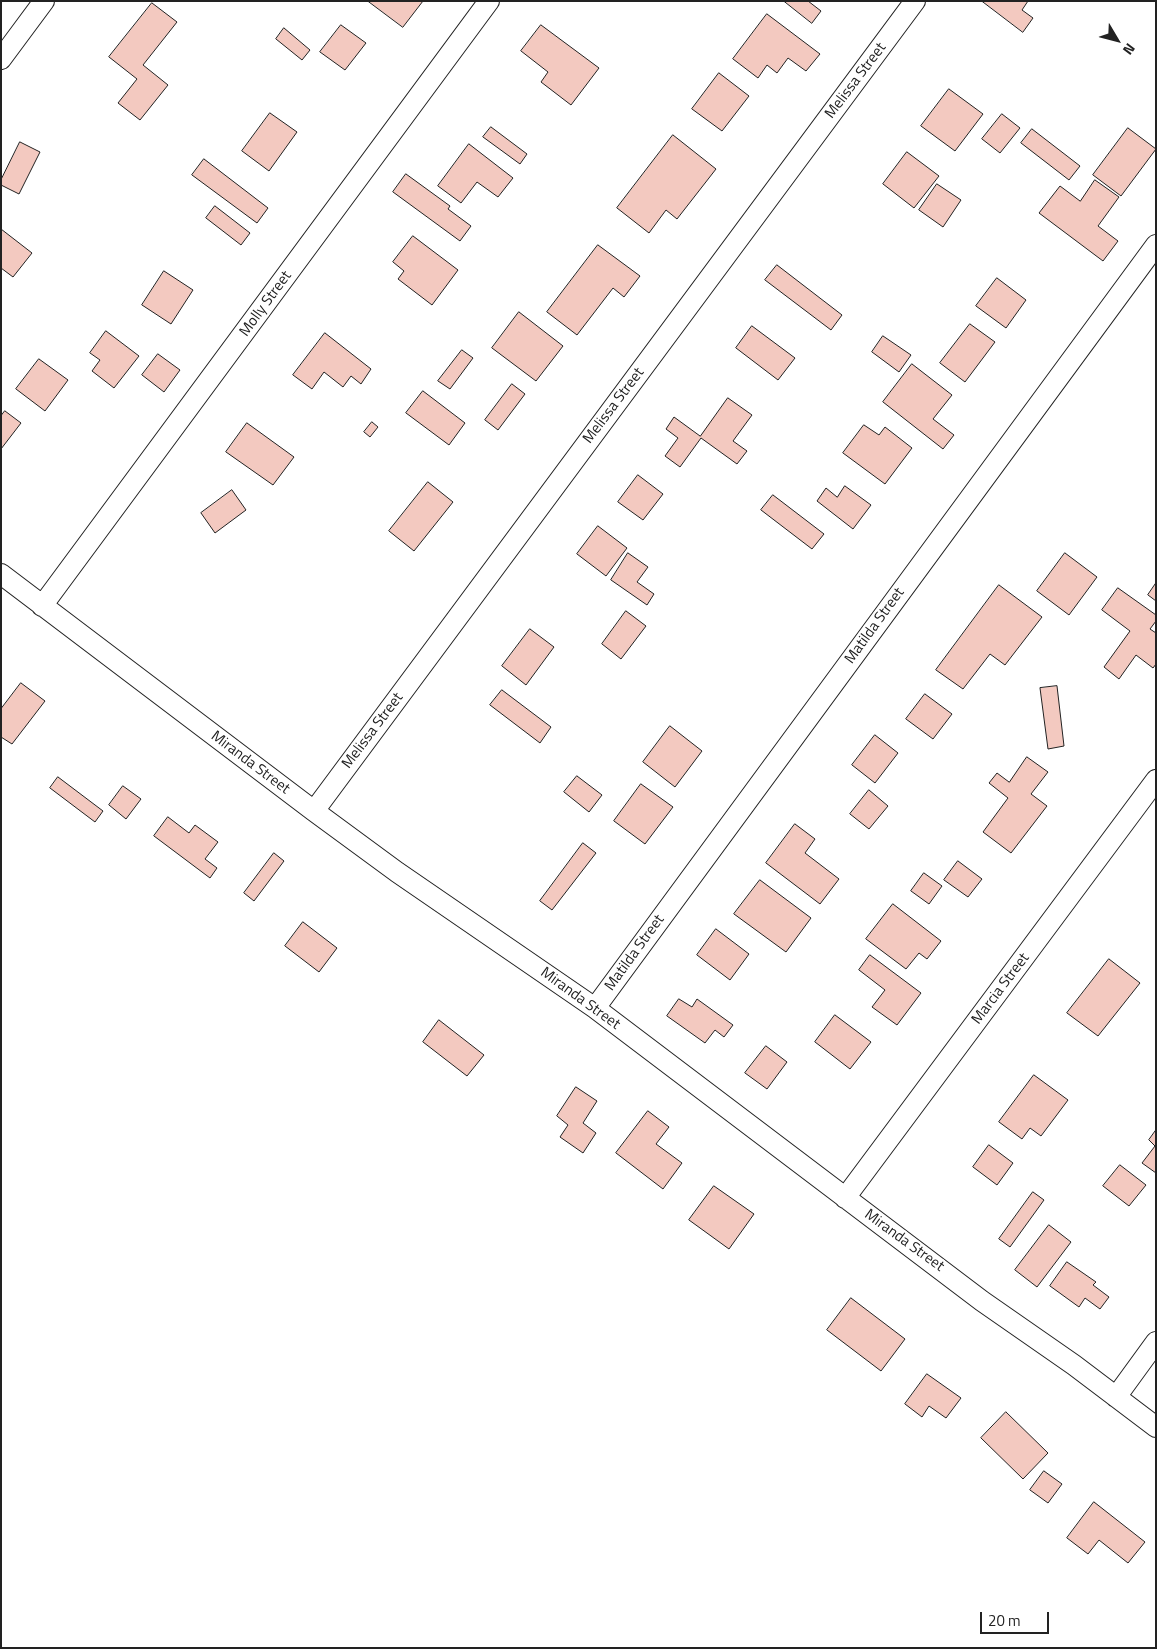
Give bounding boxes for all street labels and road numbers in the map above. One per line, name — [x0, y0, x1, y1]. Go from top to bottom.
street label: Melissa Street — [822, 40, 890, 122]
street label: Molly Street — [236, 268, 296, 340]
street label: Melissa Street — [580, 365, 648, 447]
street label: Matilda Street — [841, 584, 909, 668]
street label: Melissa Street — [339, 690, 407, 772]
street label: Miranda Street — [207, 728, 293, 798]
street label: Matilda Street — [601, 911, 669, 995]
street label: Marcia Street — [968, 950, 1034, 1028]
street label: Miranda Street — [537, 964, 623, 1034]
street label: Miranda Street — [861, 1206, 947, 1276]

